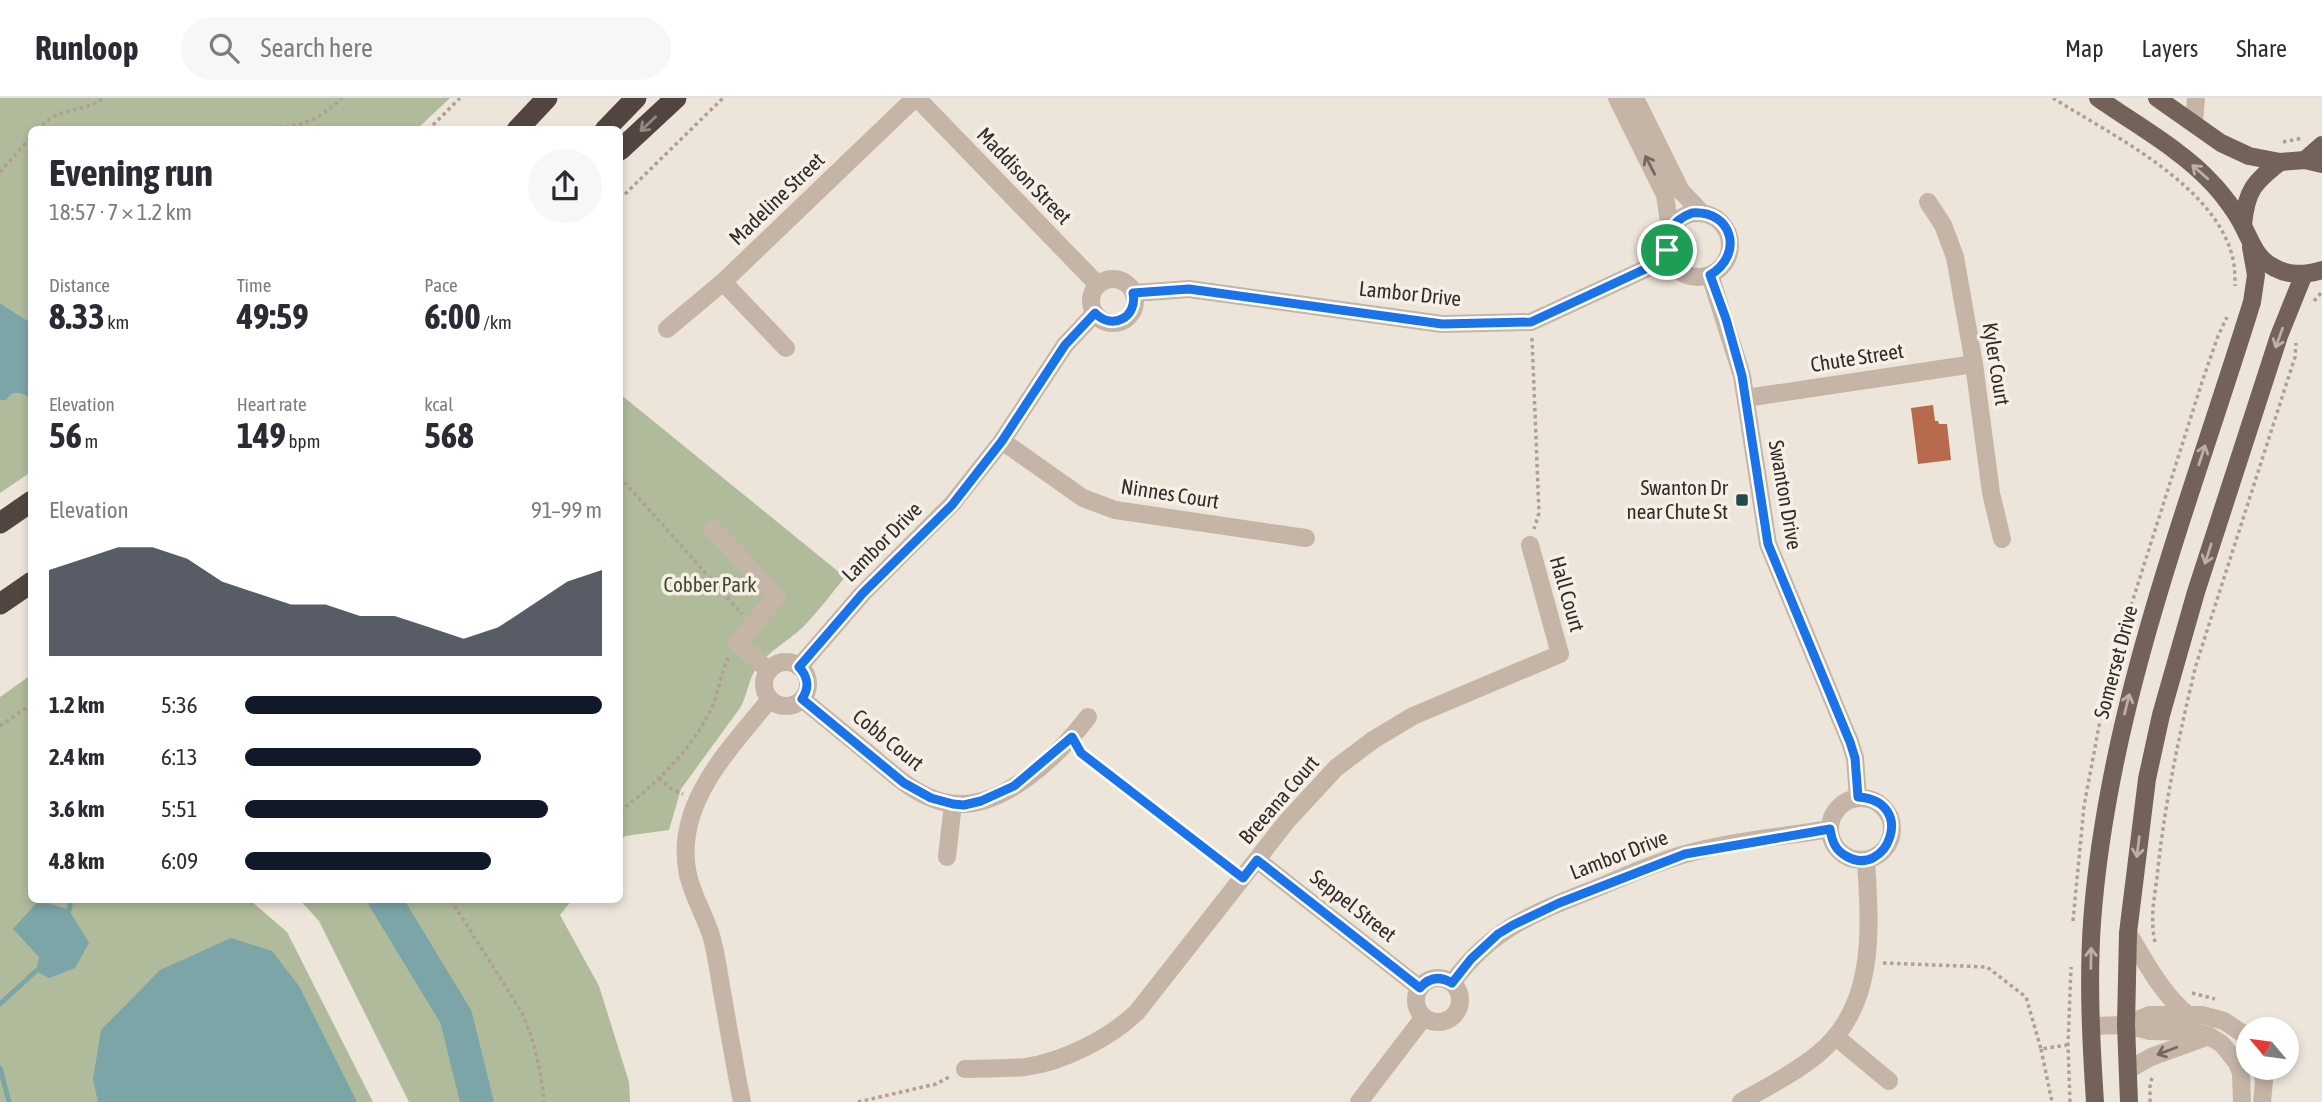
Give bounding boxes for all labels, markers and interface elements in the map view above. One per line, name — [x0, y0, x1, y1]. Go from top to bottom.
search box — [181, 17, 671, 80]
text: Runloop — [35, 29, 139, 67]
icon: search — [205, 29, 243, 67]
text: Search here — [261, 33, 373, 63]
text: Map — [2065, 35, 2104, 62]
text: Layers — [2142, 35, 2198, 62]
text: Share — [2236, 35, 2287, 62]
one-way arrow — [639, 116, 657, 132]
street label: Maddison Street — [973, 122, 1077, 229]
street label: Madeline Street — [724, 147, 829, 249]
button: share — [528, 149, 602, 223]
text: Evening run — [49, 151, 213, 194]
one-way arrow — [1643, 155, 1657, 176]
one-way arrow — [2191, 164, 2209, 180]
text: 18:57 · 7 × 1.2 km — [49, 199, 192, 225]
pin — [1637, 220, 1697, 280]
icon: arrive — [1648, 231, 1686, 269]
text: Distance — [49, 274, 110, 296]
text: Time — [237, 274, 271, 296]
text: Pace — [424, 274, 458, 296]
street label: Lambor Drive — [1358, 276, 1462, 310]
text: 8.33 — [49, 296, 105, 336]
text: 49:59 — [237, 296, 309, 336]
text: 6:00 — [424, 296, 481, 336]
text: km — [105, 311, 129, 333]
text: /km — [481, 311, 512, 333]
street label: Kyler Court — [1979, 321, 2015, 407]
one-way arrow — [2271, 326, 2284, 348]
street label: Chute Street — [1808, 338, 1905, 376]
text: Elevation — [49, 393, 115, 415]
text: Heart rate — [237, 393, 307, 415]
text: kcal — [424, 393, 453, 415]
text: 56 — [49, 415, 82, 455]
text: 149 — [237, 415, 286, 455]
text: 568 — [424, 415, 474, 455]
text: m — [82, 430, 98, 452]
text: bpm — [286, 430, 320, 452]
street label: Swanton Drive — [1765, 438, 1807, 551]
one-way arrow — [2197, 444, 2209, 466]
street label: Ninnes Court — [1119, 473, 1221, 513]
place label: Swanton Dr near Chute St — [1627, 475, 1729, 523]
marker: Swanton Dr near Chute St — [1734, 492, 1750, 508]
text: Elevation — [49, 497, 129, 523]
text: 91–99 m — [531, 497, 602, 523]
street label: Lambor Drive — [837, 497, 926, 586]
one-way arrow — [2201, 543, 2214, 565]
street label: Hall Court — [1546, 553, 1590, 634]
park label: Cobber Park — [664, 572, 756, 596]
street label: Somerset Drive — [2088, 603, 2142, 721]
text: 1.2 km — [49, 692, 105, 718]
text: 5:36 — [161, 692, 198, 718]
one-way arrow — [2121, 693, 2134, 715]
street label: Cobb Court — [849, 704, 929, 775]
text: 2.4 km — [49, 744, 105, 770]
text: 6:13 — [161, 744, 198, 770]
street label: Breeana Court — [1233, 750, 1323, 848]
text: 3.6 km — [49, 796, 105, 822]
text: 5:51 — [161, 796, 198, 822]
street label: Lambor Drive — [1566, 824, 1671, 884]
one-way arrow — [2131, 835, 2144, 858]
text: 4.8 km — [49, 848, 105, 874]
text: 6:09 — [161, 848, 198, 874]
street label: Seppel Street — [1306, 864, 1401, 946]
one-way arrow — [2085, 946, 2098, 969]
north arrow — [2236, 1017, 2300, 1080]
map controls — [2236, 1017, 2299, 1080]
one-way arrow — [2157, 1046, 2179, 1058]

